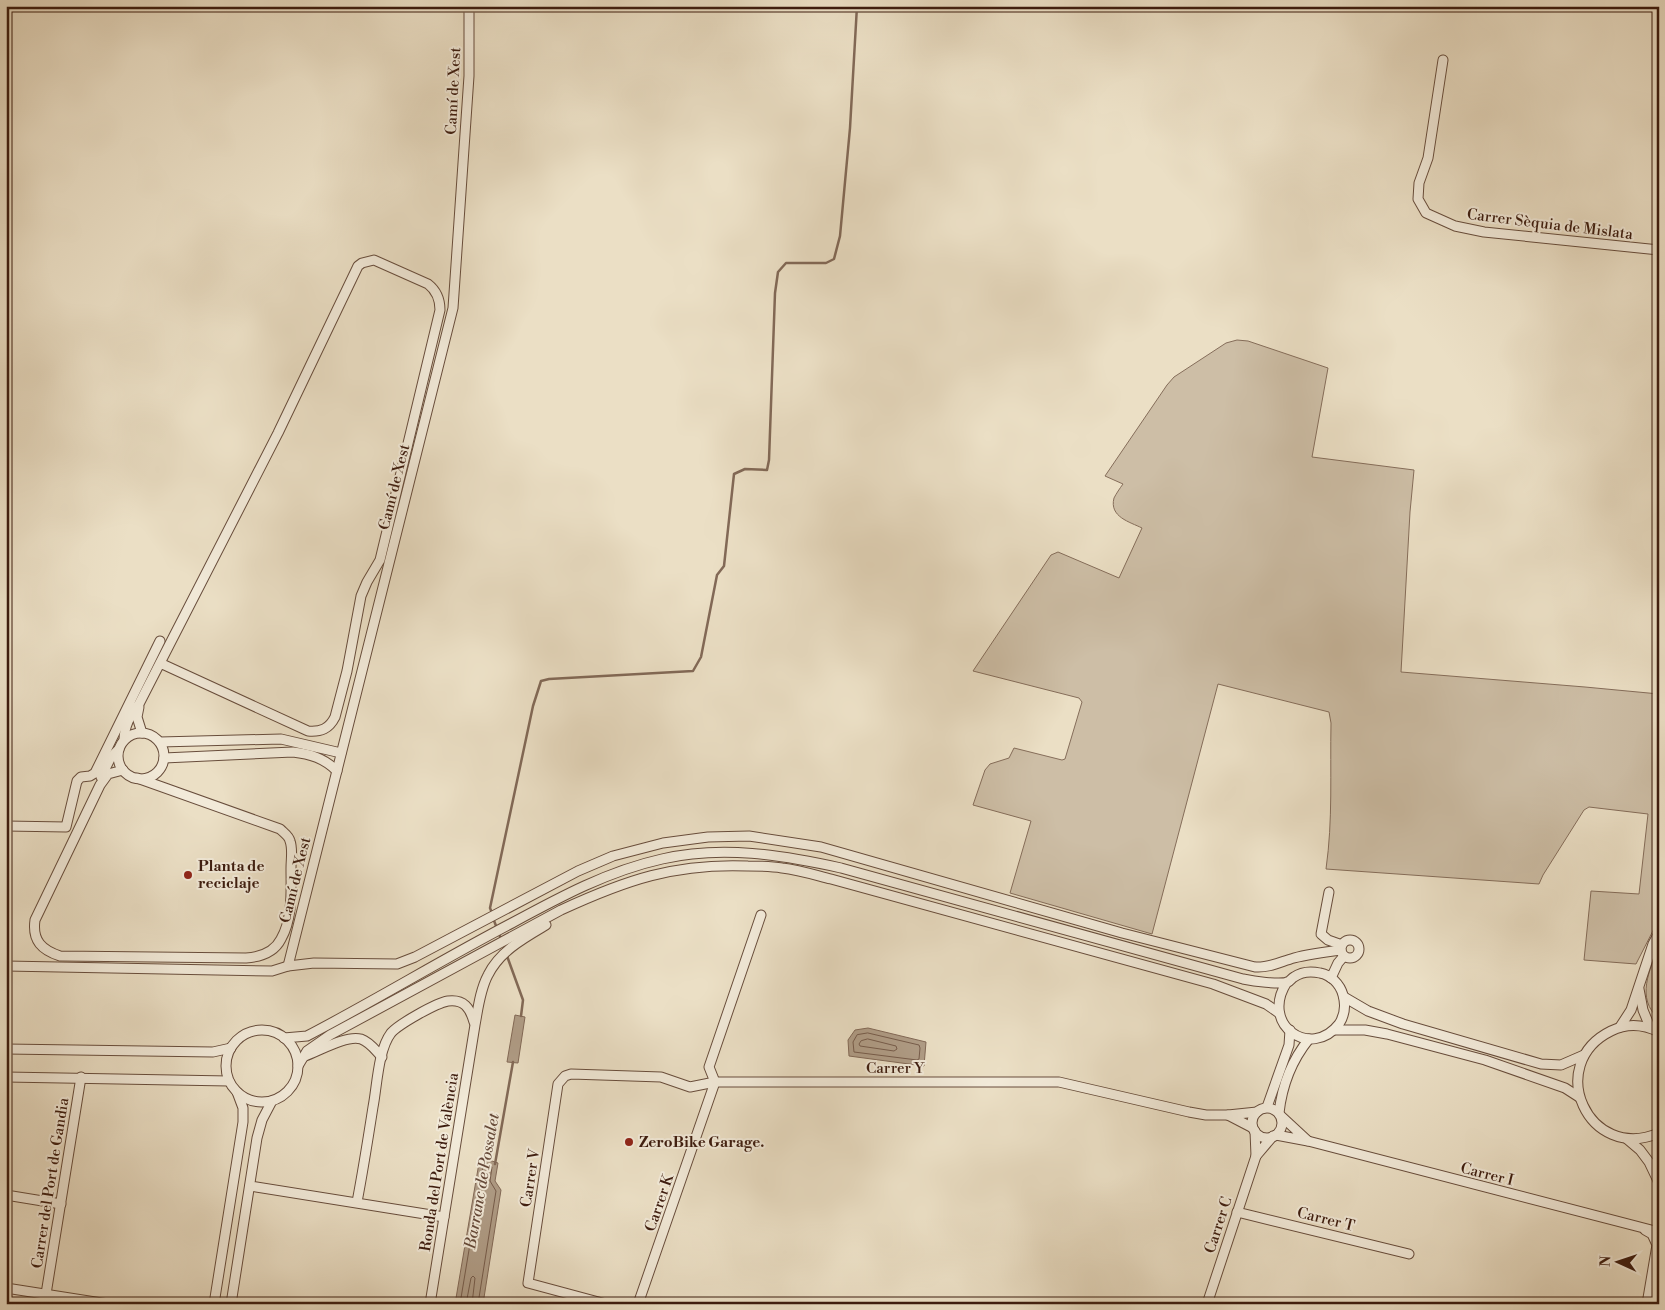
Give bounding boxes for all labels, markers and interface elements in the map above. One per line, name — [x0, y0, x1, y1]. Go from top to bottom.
street label: Camí de Xest — [442, 46, 465, 135]
street label: Carrer Sèquia de Mislata — [1466, 205, 1634, 244]
street label: Camí de Xest — [375, 442, 414, 532]
street label: Camí de Xest — [276, 835, 315, 925]
place label: Planta de reciclaje — [198, 857, 265, 893]
marker: Planta de reciclaje — [182, 869, 194, 881]
street label: Carrer Y — [866, 1059, 925, 1078]
street label: Ronda del Port de València — [416, 1071, 463, 1253]
street label: Carrer del Port de Gandia — [28, 1096, 73, 1270]
water label: Barranc de Possalet — [460, 1111, 504, 1252]
place label: ZeroBike Garage. — [639, 1133, 764, 1152]
marker: ZeroBike Garage. — [623, 1136, 635, 1148]
street label: Carrer V — [517, 1147, 545, 1209]
street label: Carrer I — [1458, 1159, 1516, 1190]
street label: Carrer K — [641, 1171, 678, 1234]
street label: Carrer C — [1200, 1194, 1237, 1256]
street label: Carrer T — [1295, 1203, 1357, 1236]
north arrow — [1592, 1238, 1642, 1288]
text: N — [1597, 1255, 1615, 1267]

